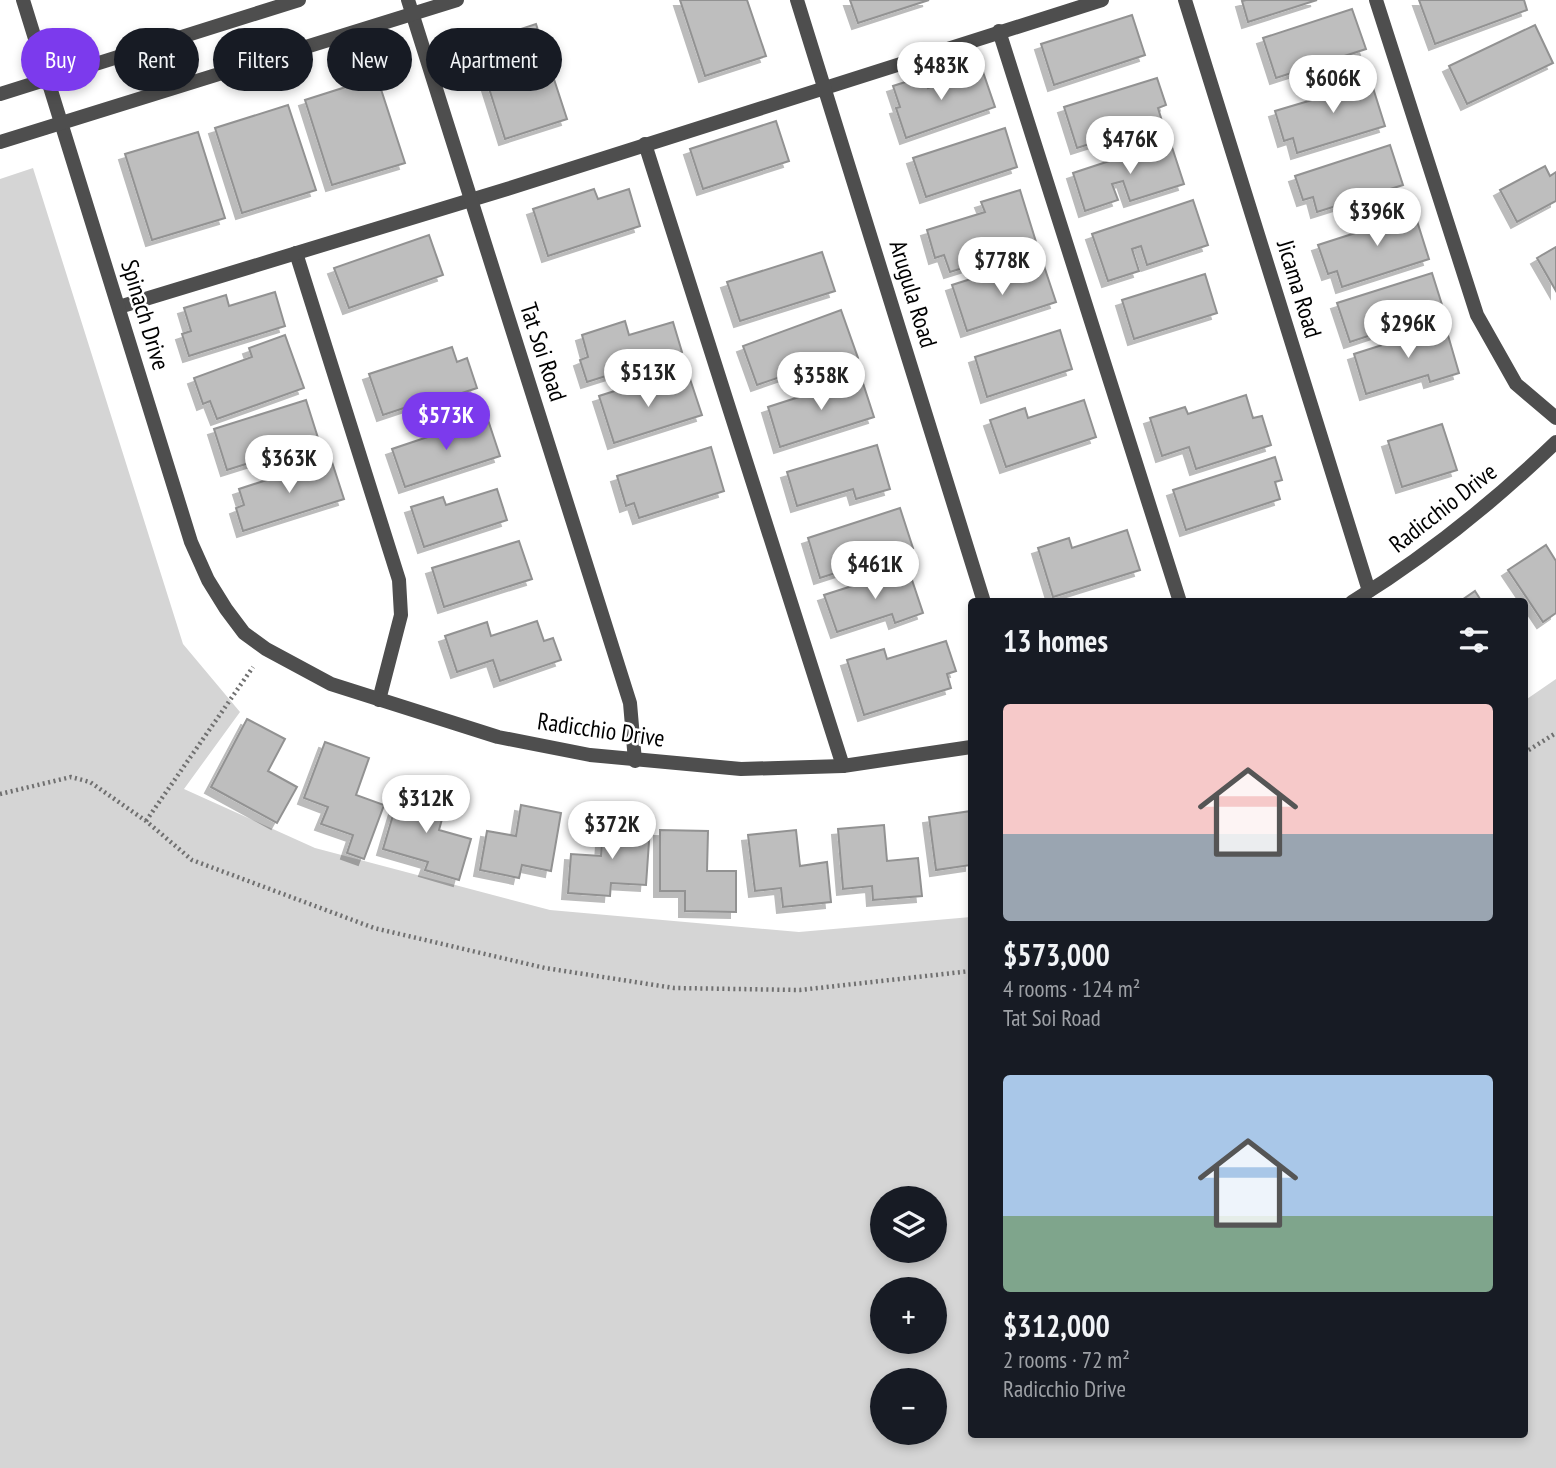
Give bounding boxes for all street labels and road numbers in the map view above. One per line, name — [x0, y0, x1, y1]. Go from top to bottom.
street label: Jicama Road — [1270, 235, 1329, 341]
street label: Arugula Road — [883, 237, 944, 351]
street label: Spinach Drive — [114, 256, 177, 374]
street label: Tat Soi Road — [513, 299, 574, 405]
street label: Radicchio Drive — [1383, 456, 1503, 559]
street label: Radicchio Drive — [535, 705, 667, 754]

